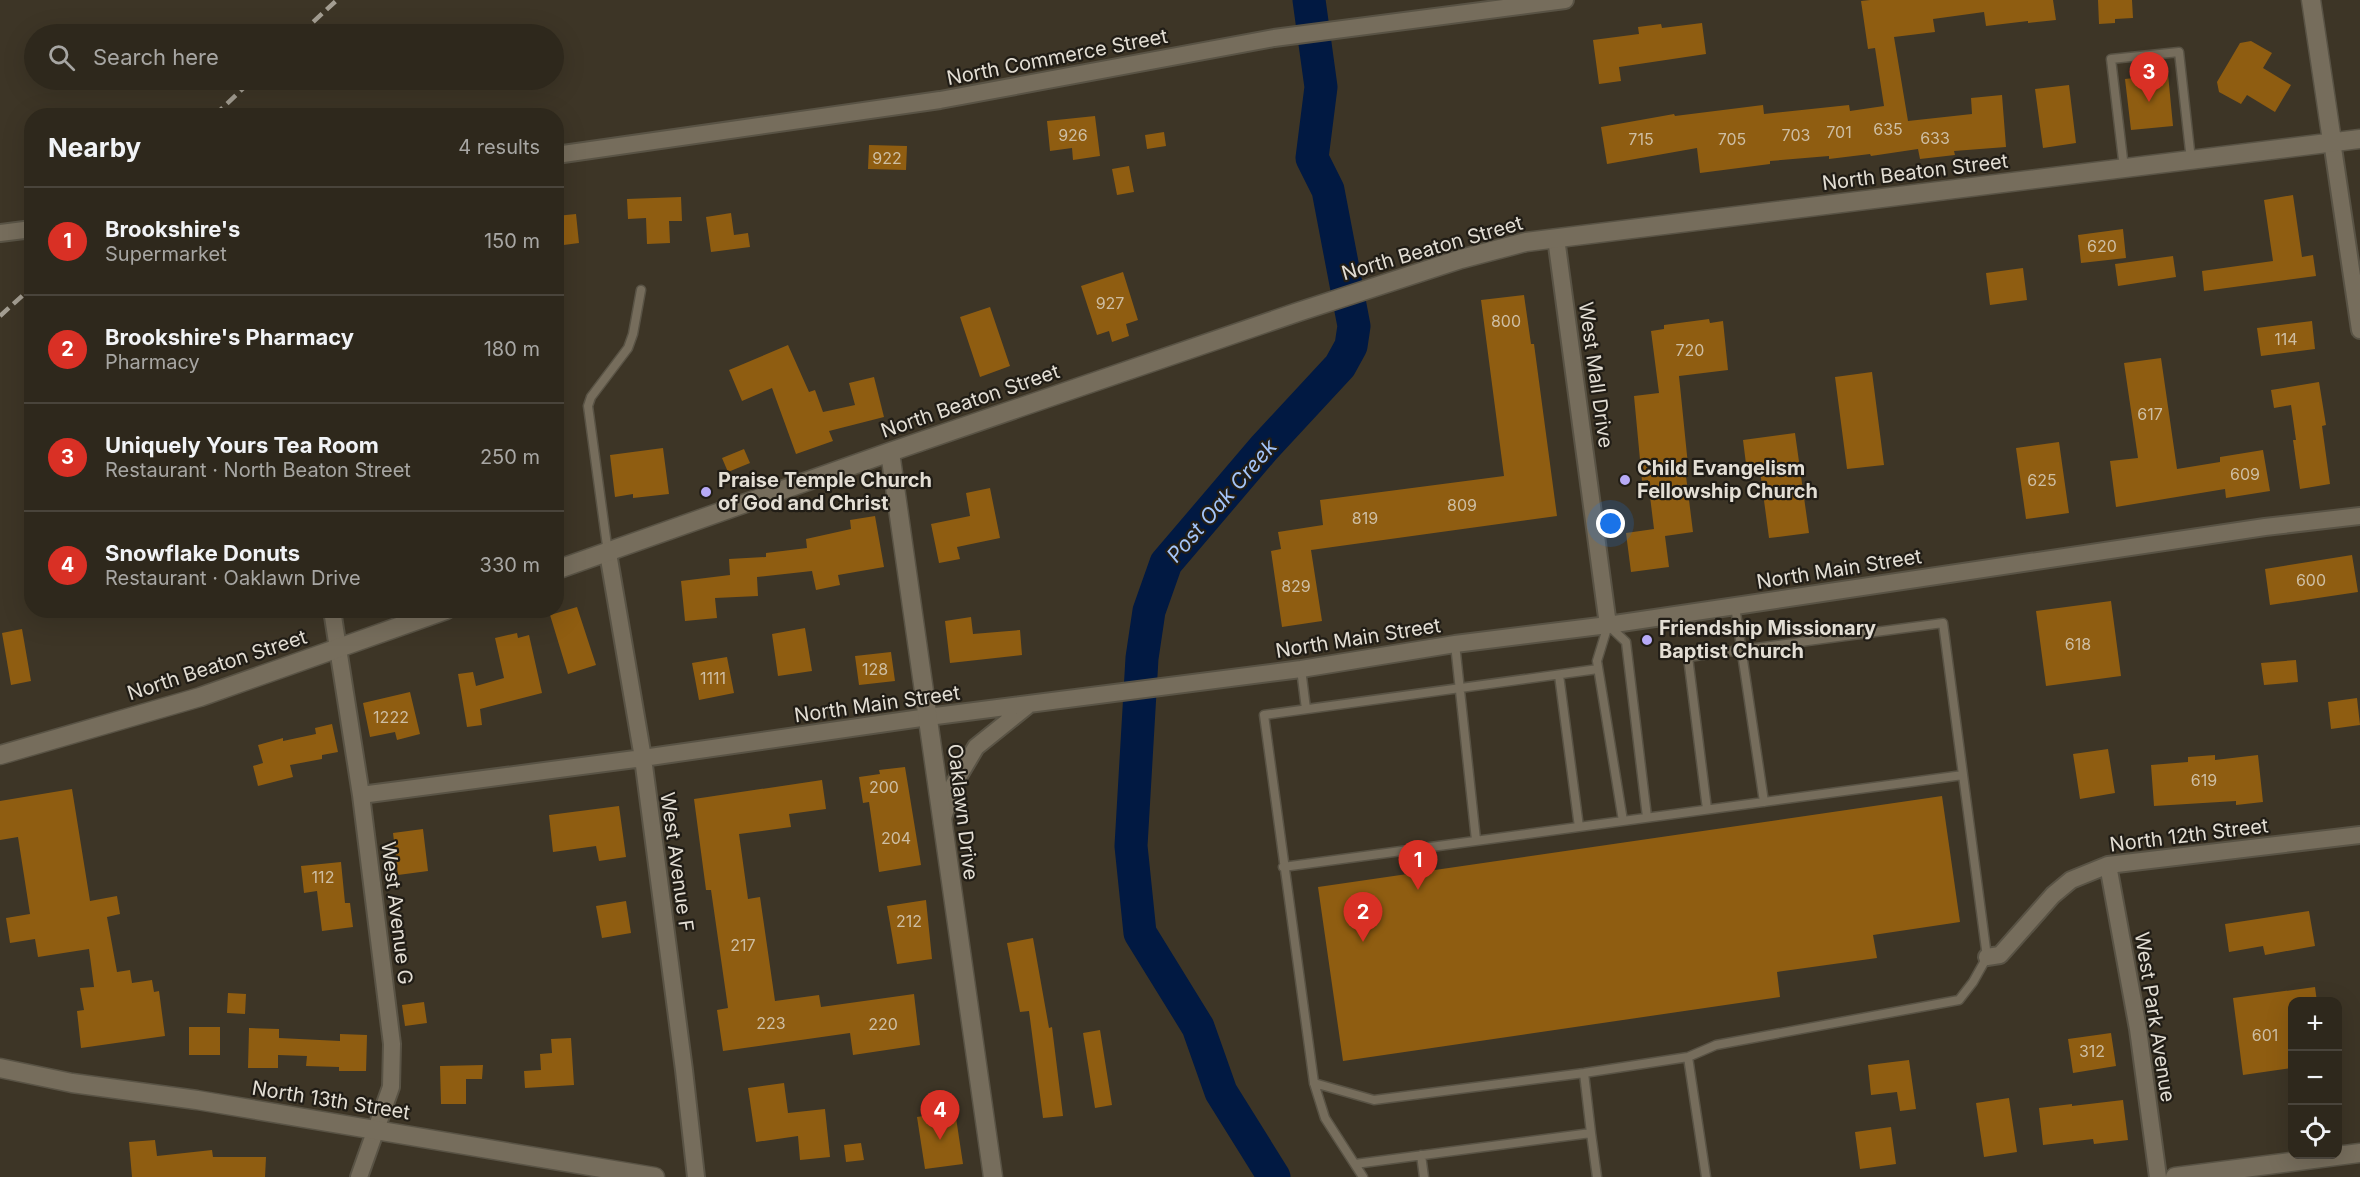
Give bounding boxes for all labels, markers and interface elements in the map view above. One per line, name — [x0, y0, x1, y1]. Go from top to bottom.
search box — [24, 24, 564, 90]
street label: North Commerce Street — [944, 24, 1170, 90]
icon: search — [45, 41, 78, 74]
text: Search here — [93, 44, 219, 70]
pin: 3 — [2130, 52, 2168, 102]
house number: 635 — [1873, 119, 1903, 139]
house number: 701 — [1826, 122, 1852, 142]
house number: 926 — [1058, 125, 1088, 145]
house number: 703 — [1782, 125, 1810, 145]
house number: 633 — [1920, 128, 1950, 148]
house number: 715 — [1628, 129, 1654, 149]
house number: 705 — [1718, 129, 1746, 149]
text: Nearby — [48, 132, 141, 163]
text: 4 results — [458, 135, 540, 159]
house number: 922 — [872, 148, 902, 168]
street label: North Beaton Street — [1821, 149, 2010, 195]
street label: North Beaton Street — [1339, 211, 1526, 285]
text: Brookshire's — [105, 216, 240, 242]
text: 1 — [63, 229, 72, 253]
text: 150 m — [484, 229, 540, 253]
house number: 620 — [2087, 236, 2117, 256]
text: Supermarket — [105, 242, 227, 266]
house number: 927 — [1096, 293, 1124, 313]
street label: West Mall Drive — [1574, 300, 1618, 450]
house number: 800 — [1491, 311, 1521, 331]
text: Brookshire's Pharmacy — [105, 324, 354, 350]
house number: 114 — [2274, 329, 2298, 349]
text: 2 — [61, 337, 74, 361]
text: 180 m — [484, 337, 540, 361]
house number: 720 — [1676, 340, 1704, 360]
text: Pharmacy — [105, 350, 200, 374]
street label: North Beaton Street — [878, 359, 1063, 443]
house number: 617 — [2137, 404, 2163, 424]
text: Uniquely Yours Tea Room — [105, 432, 379, 458]
water label: Post Oak Creek — [1161, 434, 1282, 567]
text: 3 — [61, 445, 74, 469]
text: 250 m — [480, 445, 540, 469]
place label: Child Evangelism Fellowship Church — [1637, 456, 1818, 503]
text: Restaurant · North Beaton Street — [105, 458, 411, 482]
house number: 609 — [2230, 464, 2260, 484]
place label: Praise Temple Church of God and Christ — [718, 468, 932, 515]
house number: 625 — [2027, 470, 2057, 490]
marker: Child Evangelism Fellowship Church — [1618, 473, 1632, 487]
marker: Praise Temple Church of God and Christ — [699, 485, 713, 499]
house number: 809 — [1447, 495, 1477, 515]
house number: 819 — [1352, 508, 1378, 528]
your location — [1596, 509, 1625, 538]
text: Snowflake Donuts — [105, 540, 300, 566]
street label: North Main Street — [1755, 544, 1924, 594]
text: 4 — [61, 553, 74, 577]
text: 330 m — [480, 553, 540, 577]
text: Restaurant · Oaklawn Drive — [105, 566, 361, 590]
house number: 600 — [2296, 570, 2326, 590]
house number: 829 — [1281, 576, 1311, 596]
street label: North Main Street — [1274, 613, 1443, 663]
place label: Friendship Missionary Baptist Church — [1659, 616, 1876, 663]
street label: North Beaton Street — [124, 625, 310, 705]
marker: Friendship Missionary Baptist Church — [1640, 633, 1654, 647]
house number: 618 — [2065, 634, 2091, 654]
house number: 128 — [862, 659, 888, 679]
house number: 1111 — [700, 668, 726, 688]
street label: North Main Street — [793, 680, 962, 727]
house number: 1222 — [373, 707, 409, 727]
street label: Oaklawn Drive — [943, 743, 983, 881]
house number: 619 — [2191, 770, 2217, 790]
house number: 200 — [869, 777, 899, 797]
street label: West Avenue F — [655, 791, 699, 933]
street label: North 12th Street — [2108, 813, 2270, 857]
house number: 204 — [881, 828, 911, 848]
street label: West Avenue G — [376, 840, 418, 986]
pin: 1 — [1398, 840, 1438, 890]
house number: 112 — [312, 867, 334, 887]
pin: 2 — [1344, 892, 1382, 942]
house number: 212 — [896, 911, 922, 931]
street label: West Park Avenue — [2130, 930, 2180, 1104]
house number: 217 — [730, 935, 756, 955]
map controls — [2288, 997, 2342, 1159]
button: + — [2288, 997, 2342, 1051]
house number: 223 — [756, 1013, 786, 1033]
house number: 220 — [868, 1014, 898, 1034]
house number: 601 — [2252, 1025, 2278, 1045]
house number: 312 — [2079, 1041, 2105, 1061]
button: − — [2288, 1051, 2342, 1105]
street label: North 13th Street — [250, 1076, 412, 1124]
pin: 4 — [920, 1090, 960, 1140]
button: locate — [2288, 1105, 2342, 1159]

